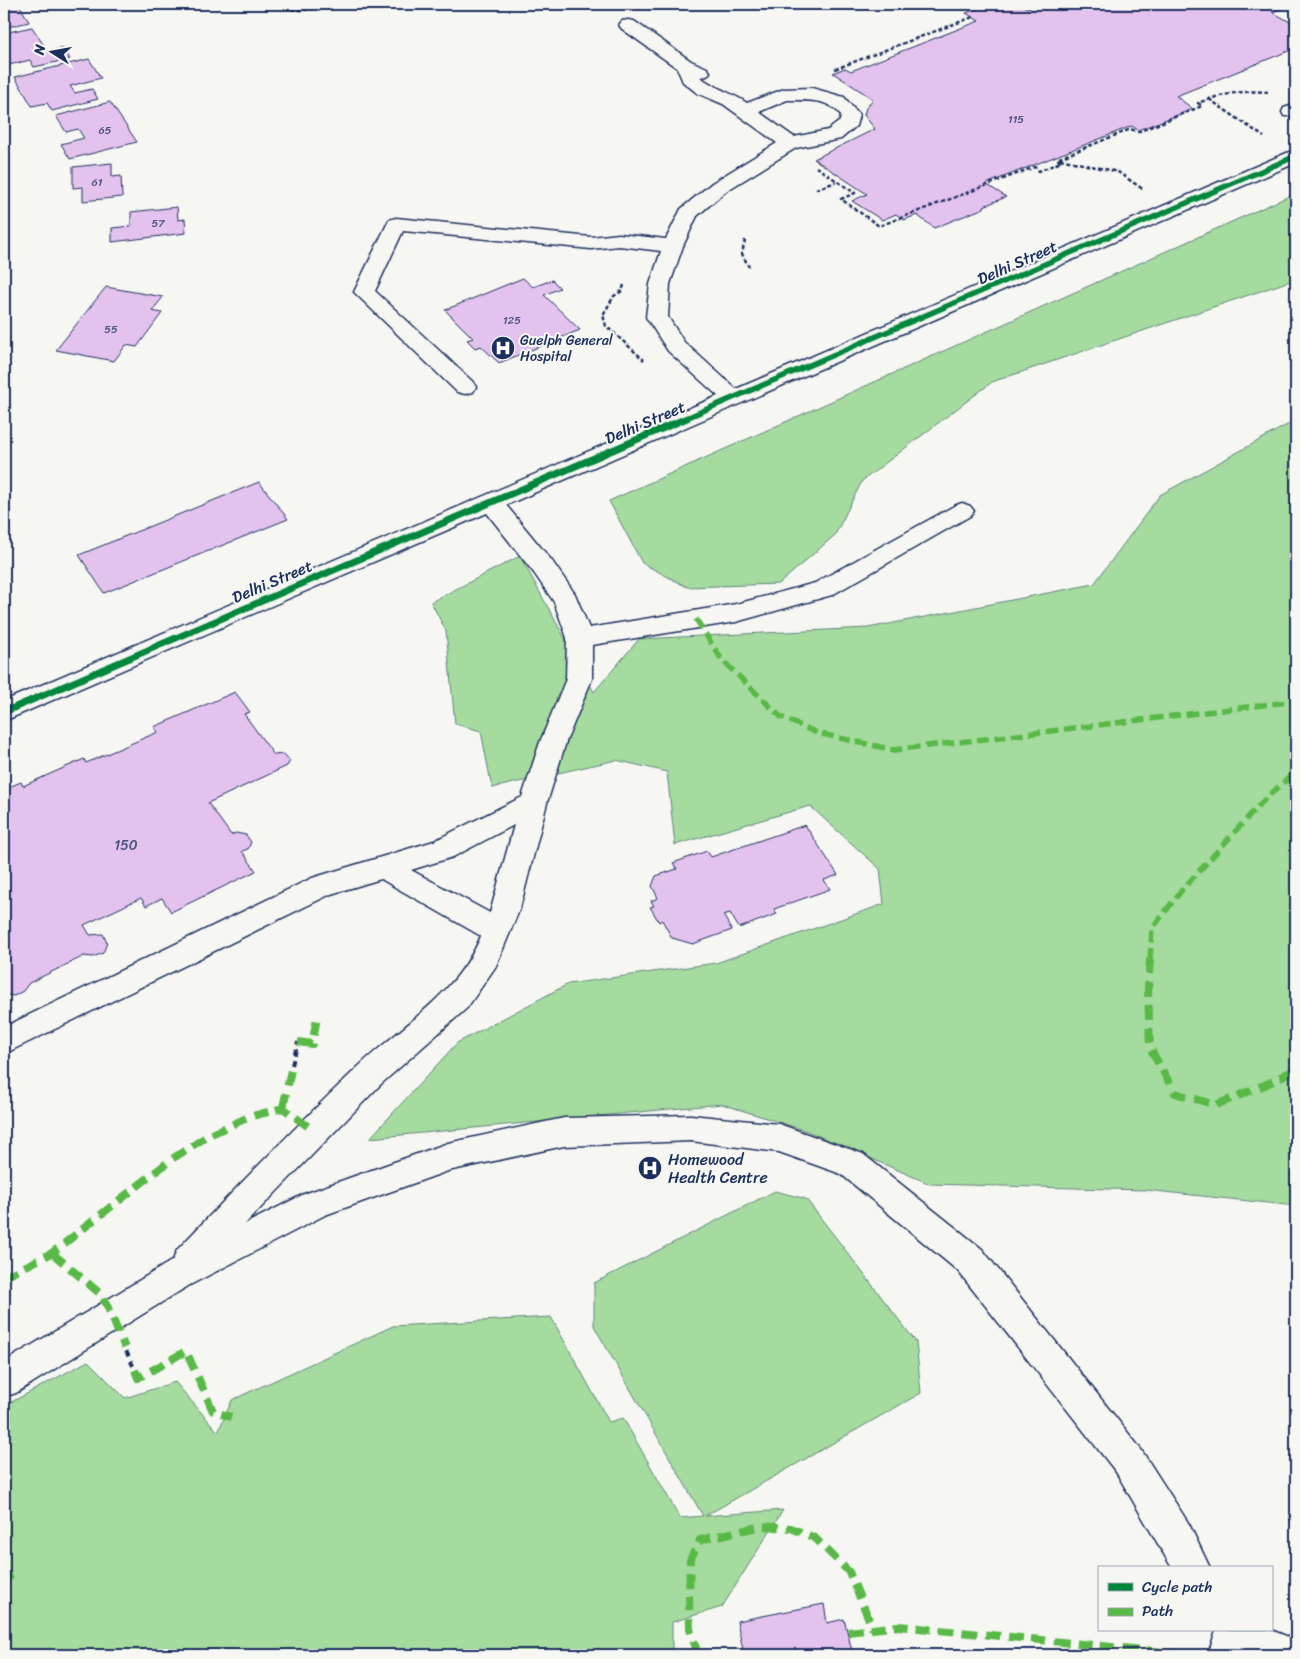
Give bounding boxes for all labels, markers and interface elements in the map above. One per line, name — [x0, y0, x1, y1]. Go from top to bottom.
north arrow — [28, 28, 78, 78]
text: N — [26, 42, 53, 58]
house number: 115 — [1008, 110, 1024, 129]
house number: 65 — [99, 121, 112, 140]
house number: 61 — [92, 173, 103, 192]
house number: 57 — [151, 214, 165, 233]
street label: Delhi Street — [972, 232, 1062, 293]
house number: 125 — [503, 311, 521, 330]
house number: 55 — [104, 320, 118, 339]
place label: Guelph General Hospital — [520, 328, 614, 369]
hospital icon: Guelph General Hospital — [490, 335, 516, 361]
street label: Delhi Street — [600, 392, 690, 452]
street label: Delhi Street — [227, 551, 317, 611]
house number: 150 — [114, 833, 138, 858]
place label: Homewood Health Centre — [668, 1145, 768, 1192]
hospital icon: Homewood Health Centre — [637, 1155, 663, 1181]
legend — [1098, 1566, 1272, 1632]
text: Cycle path — [1142, 1574, 1213, 1600]
text: Path — [1142, 1598, 1173, 1624]

